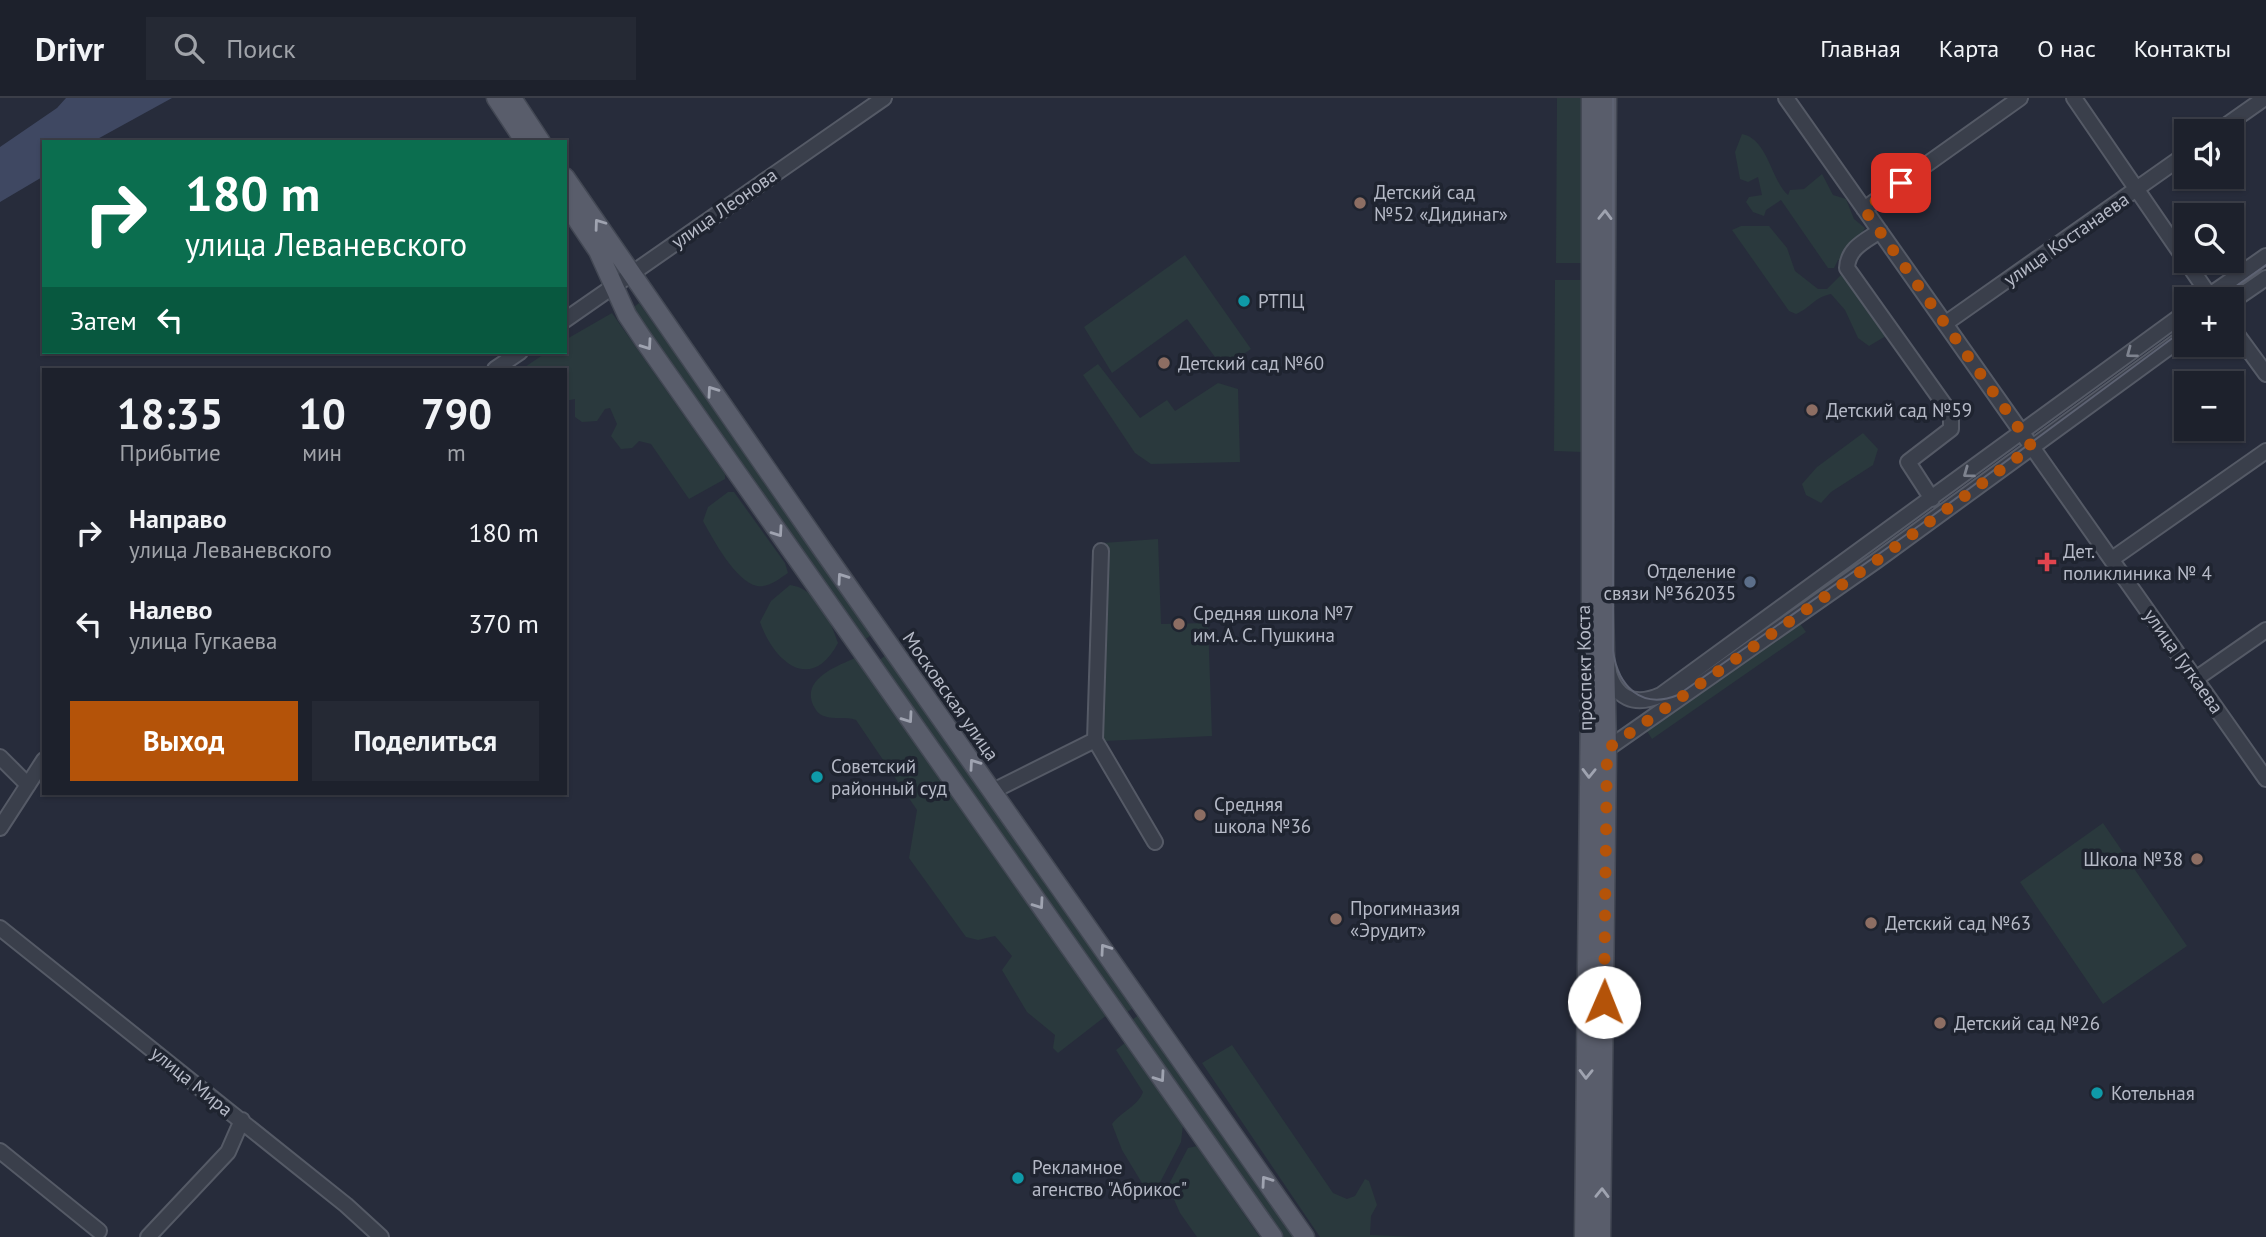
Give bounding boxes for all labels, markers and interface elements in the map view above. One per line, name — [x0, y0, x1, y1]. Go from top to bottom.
search box — [146, 17, 636, 80]
text: Drivr — [35, 27, 104, 70]
icon: search — [170, 29, 208, 67]
text: Поиск — [226, 32, 296, 65]
text: Главная — [1820, 33, 1901, 64]
text: Карта — [1939, 33, 1999, 64]
text: О нас — [2037, 33, 2096, 64]
text: Контакты — [2134, 33, 2231, 64]
map controls — [2174, 119, 2244, 441]
button: sound — [2174, 119, 2244, 189]
pin — [1871, 153, 1931, 213]
text: 180 m — [185, 161, 320, 225]
street label: улица Леонова — [666, 163, 782, 253]
icon: arrive — [1882, 164, 1920, 202]
icon: right — [70, 168, 161, 259]
place label: Детский сад №52 «Дидинаг» — [1374, 180, 1508, 226]
street label: улица Костанаева — [1999, 187, 2133, 291]
marker: Детский сад №52 «Дидинаг» — [1352, 195, 1368, 211]
button: search — [2174, 203, 2244, 273]
one-way arrow — [1598, 210, 1613, 221]
one-way arrow — [595, 219, 607, 232]
text: улица Леваневского — [185, 223, 467, 265]
button: + — [2174, 287, 2244, 357]
place label: РТПЦ — [1258, 289, 1304, 313]
marker: РТПЦ — [1236, 293, 1252, 309]
icon: left — [151, 301, 189, 339]
text: Затем — [70, 304, 137, 337]
one-way arrow — [639, 337, 651, 350]
one-way arrow — [2126, 345, 2139, 357]
place label: Детский сад №60 — [1178, 351, 1324, 375]
marker: Детский сад №60 — [1156, 355, 1172, 371]
button: − — [2174, 371, 2244, 441]
text: 18:35 — [117, 386, 223, 441]
text: 10 — [298, 386, 346, 441]
text: 790 — [421, 386, 492, 441]
one-way arrow — [708, 386, 721, 399]
place label: Детский сад №59 — [1826, 398, 1972, 422]
marker: Детский сад №59 — [1804, 402, 1820, 418]
text: Прибытие — [120, 438, 221, 467]
text: мин — [302, 438, 342, 467]
text: m — [447, 438, 466, 467]
one-way arrow — [1963, 465, 1976, 478]
text: Направо — [129, 502, 227, 535]
icon: right — [70, 514, 108, 552]
text: 180 m — [468, 516, 539, 549]
one-way arrow — [770, 524, 782, 537]
text: улица Леваневского — [129, 535, 332, 564]
place label: Дет. поликлиника № 4 — [2063, 539, 2212, 585]
marker: Дет. поликлиника № 4 — [2037, 552, 2057, 572]
place label: Отделение связи №362035 — [1604, 559, 1736, 605]
one-way arrow — [838, 573, 850, 586]
marker: Отделение связи №362035 — [1742, 574, 1758, 590]
text: Налево — [129, 593, 213, 626]
place label: Средняя школа №7 им. А. С. Пушкина — [1193, 601, 1354, 647]
street label: улица Гугкаева — [2139, 604, 2229, 718]
icon: left — [70, 605, 108, 643]
street label: проспект Коста — [1571, 605, 1597, 731]
text: 370 m — [468, 607, 539, 640]
marker: Средняя школа №7 им. А. С. Пушкина — [1171, 616, 1187, 632]
text: улица Гугкаева — [129, 626, 278, 655]
street label: Московская улица — [898, 627, 1004, 765]
button: Выход — [70, 701, 298, 781]
button: Поделиться — [312, 701, 539, 781]
one-way arrow — [900, 710, 912, 723]
place label: Советский районный суд — [831, 754, 947, 800]
one-way arrow — [969, 759, 982, 772]
one-way arrow — [1581, 768, 1597, 779]
marker: Советский районный суд — [809, 769, 825, 785]
place label: Средняя школа №36 — [1214, 792, 1311, 838]
marker: Средняя школа №36 — [1192, 807, 1208, 823]
place label: Школа №38 — [2083, 847, 2183, 871]
marker: Школа №38 — [2189, 851, 2205, 867]
one-way arrow — [1031, 896, 1043, 909]
place label: Прогимназия «Эрудит» — [1350, 896, 1460, 942]
marker: Прогимназия «Эрудит» — [1328, 911, 1344, 927]
place label: Детский сад №63 — [1885, 911, 2031, 935]
marker: Детский сад №63 — [1863, 915, 1879, 931]
one-way arrow — [1101, 944, 1113, 957]
position arrow — [1567, 965, 1641, 1039]
place label: Детский сад №26 — [1954, 1011, 2100, 1035]
marker: Детский сад №26 — [1932, 1015, 1948, 1031]
street label: улица Мира — [146, 1041, 238, 1121]
one-way arrow — [1152, 1069, 1165, 1082]
one-way arrow — [1578, 1069, 1593, 1080]
place label: Котельная — [2111, 1081, 2195, 1105]
marker: Котельная — [2089, 1085, 2105, 1101]
place label: Рекламное агенство "Абрикос" — [1032, 1155, 1187, 1201]
marker: Рекламное агенство "Абрикос" — [1010, 1170, 1026, 1186]
one-way arrow — [1262, 1176, 1274, 1189]
one-way arrow — [1594, 1187, 1610, 1198]

